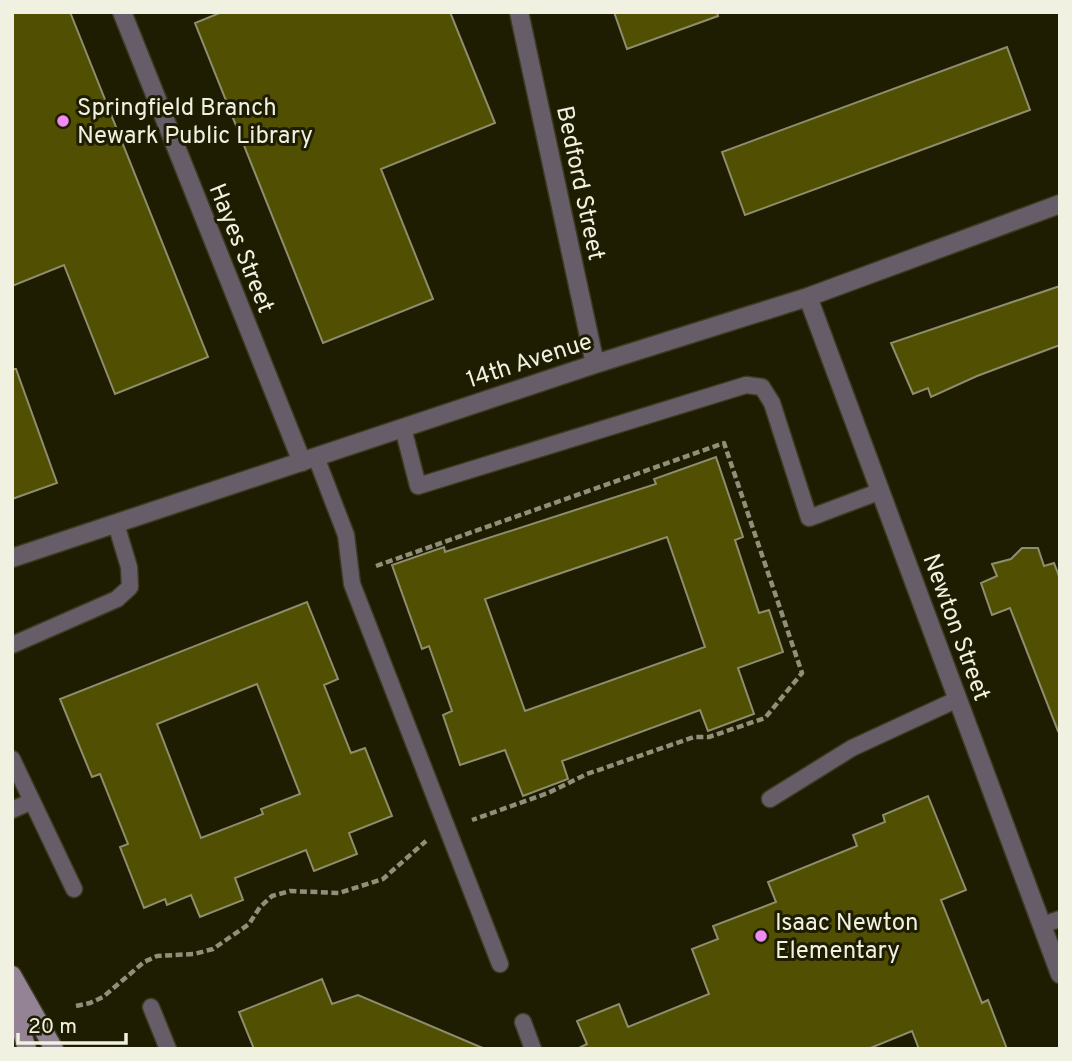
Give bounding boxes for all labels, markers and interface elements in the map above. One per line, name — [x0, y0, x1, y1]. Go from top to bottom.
place label: Springfield Branch Newark Public Library — [77, 94, 313, 152]
street label: Bedford Street — [548, 103, 610, 264]
marker: Springfield Branch Newark Public Library — [55, 113, 71, 129]
street label: Hayes Street — [201, 180, 280, 318]
street label: 14th Avenue — [463, 327, 596, 396]
street label: Newton Street — [915, 550, 996, 705]
place label: Isaac Newton Elementary — [775, 909, 918, 967]
marker: Isaac Newton Elementary — [753, 928, 769, 944]
scale bar — [18, 1002, 126, 1046]
text: 20 m — [28, 1014, 77, 1041]

